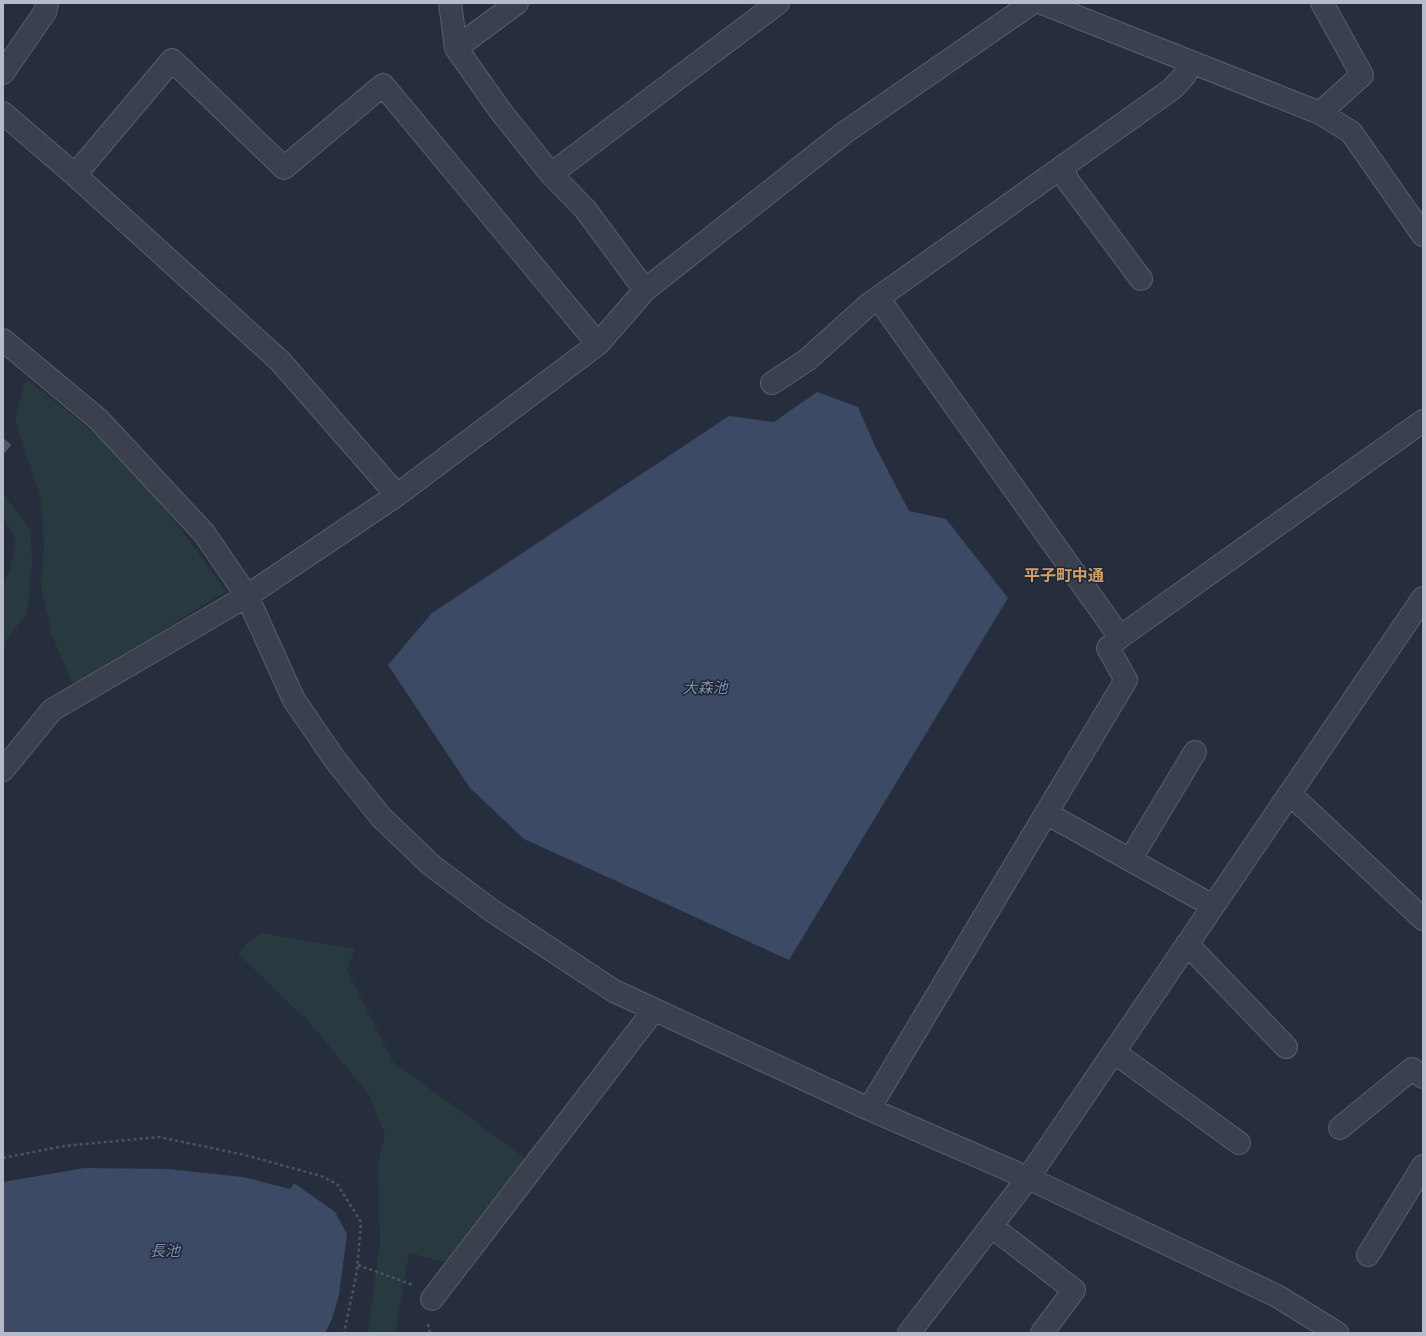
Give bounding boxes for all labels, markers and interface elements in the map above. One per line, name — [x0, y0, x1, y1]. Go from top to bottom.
district label: 平子町中通 — [1024, 567, 1104, 586]
water label: 大森池 — [682, 679, 729, 698]
water label: 長池 — [150, 1242, 182, 1261]

